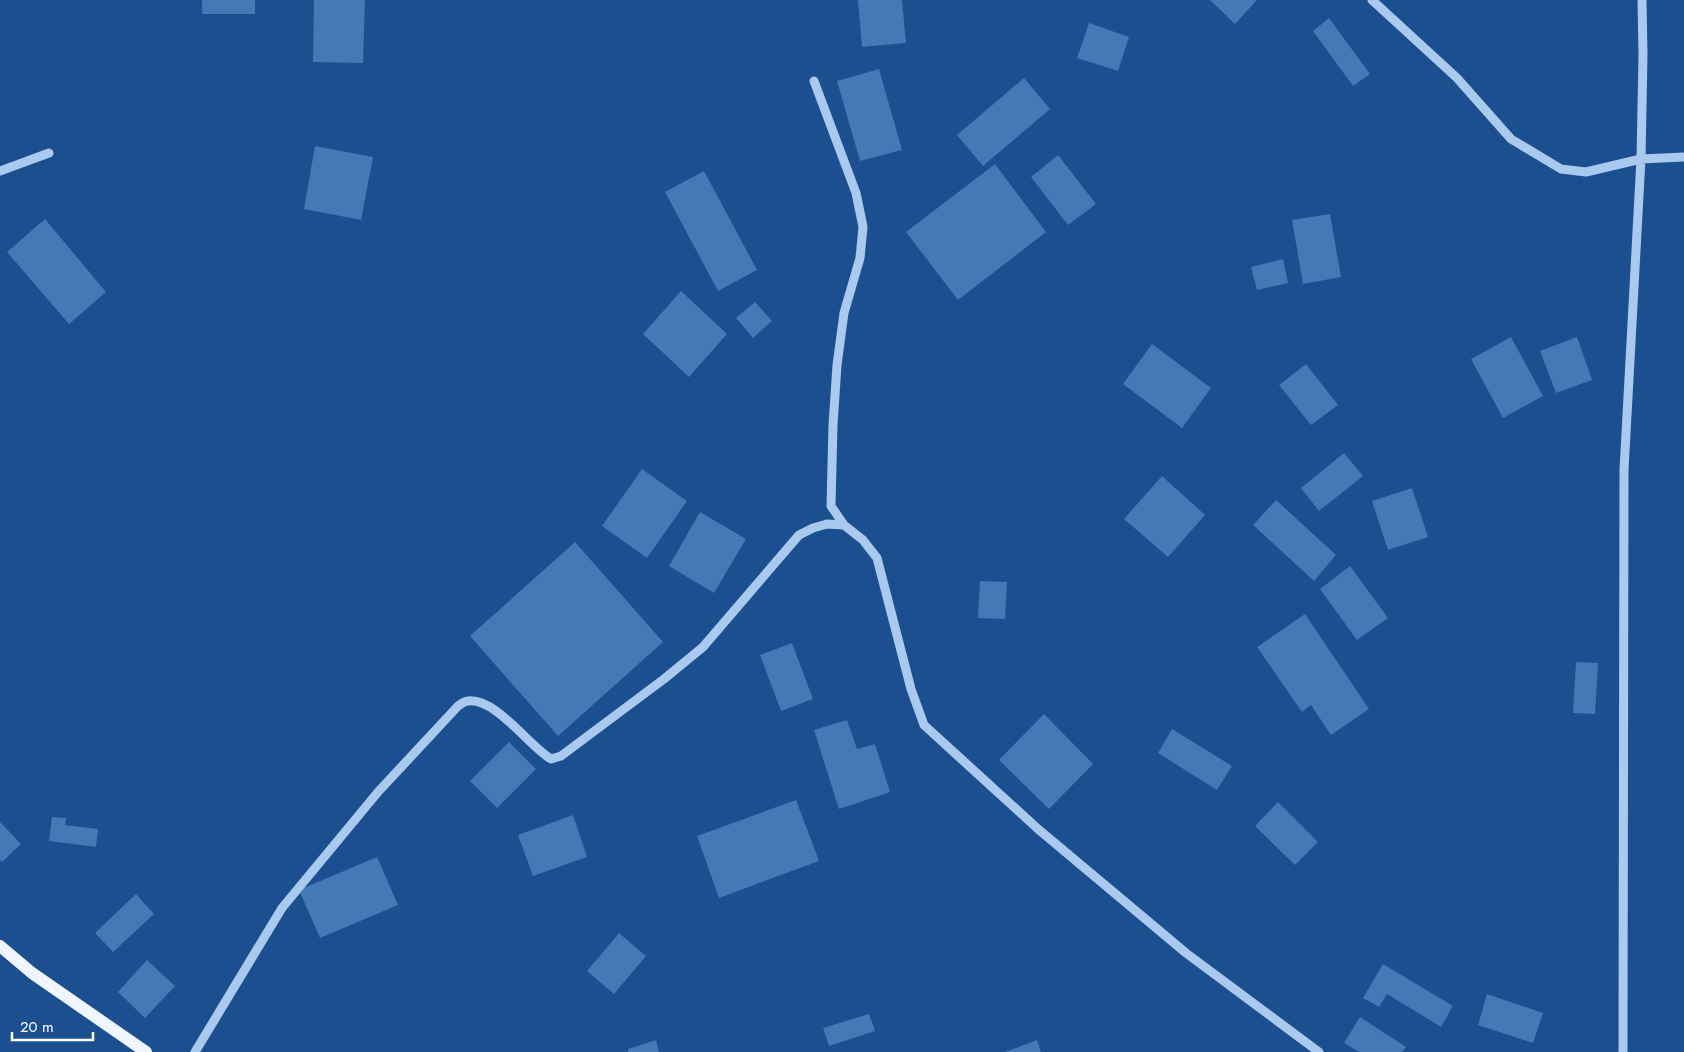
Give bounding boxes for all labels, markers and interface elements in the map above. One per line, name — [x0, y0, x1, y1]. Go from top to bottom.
scale bar — [12, 1010, 94, 1042]
text: 20 m — [20, 1016, 54, 1038]

